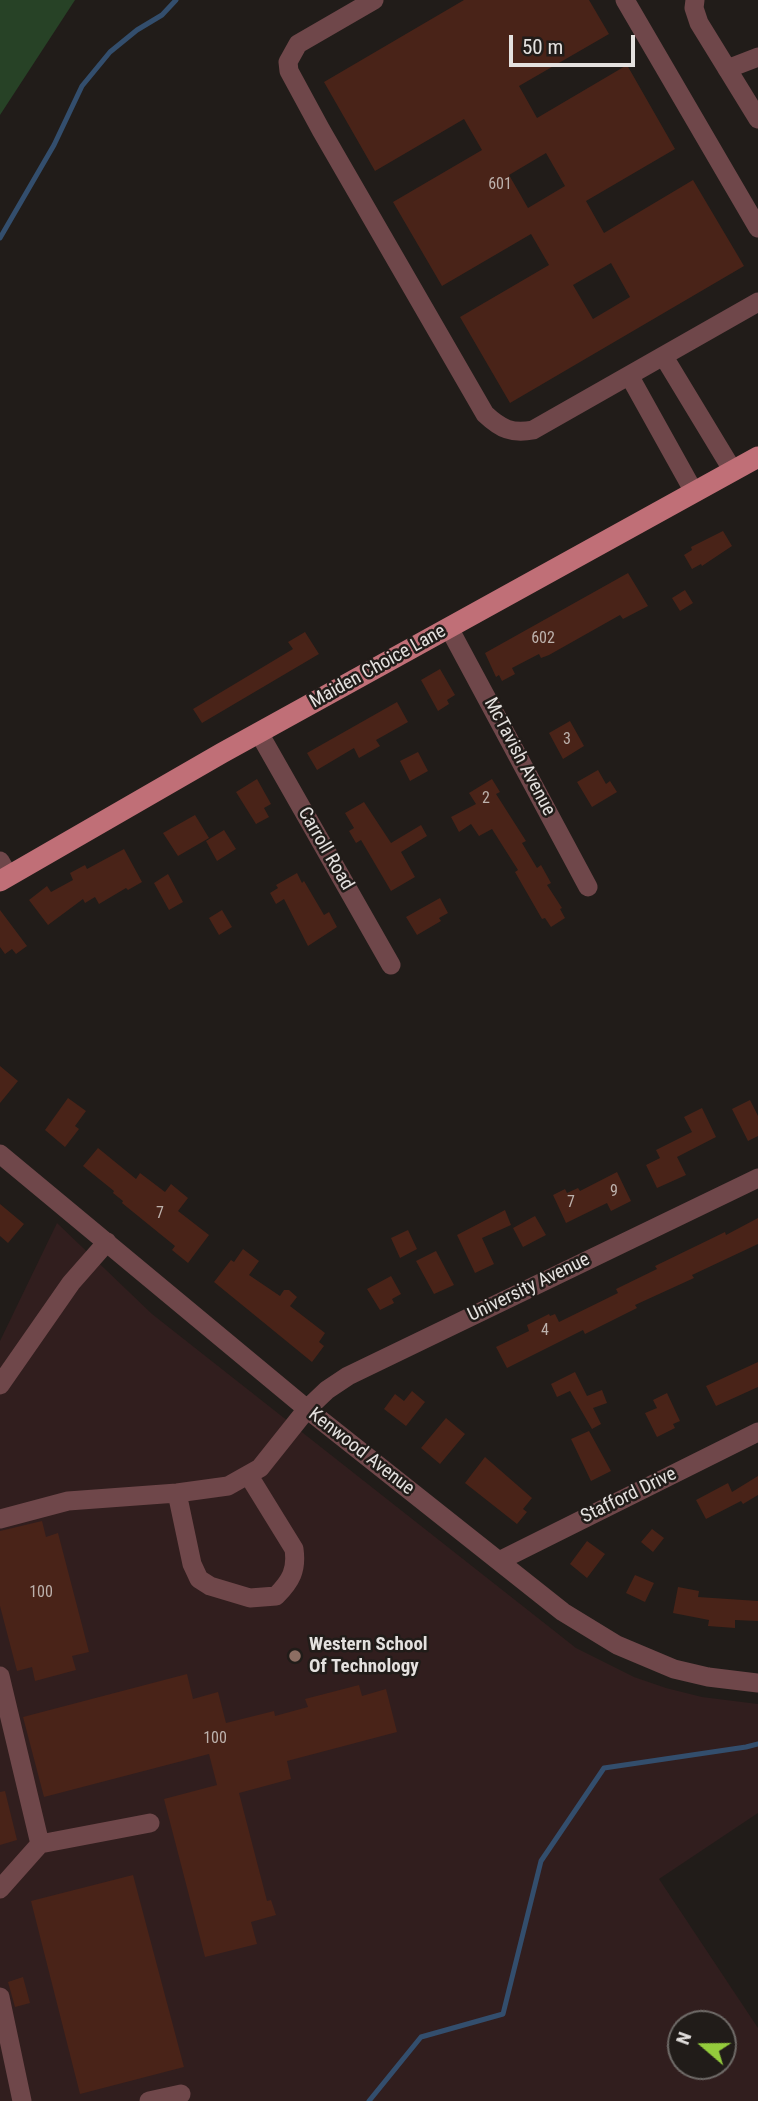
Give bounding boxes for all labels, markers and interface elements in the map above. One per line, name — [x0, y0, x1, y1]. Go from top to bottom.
scale bar — [513, 21, 639, 65]
text: 50 m — [522, 35, 563, 59]
house number: 601 — [488, 175, 512, 195]
street label: Maiden Choice Lane — [306, 620, 450, 714]
house number: 602 — [531, 629, 555, 649]
street label: McTavish Avenue — [478, 694, 560, 820]
house number: 3 — [563, 730, 571, 750]
house number: 2 — [482, 789, 490, 809]
street label: Carroll Road — [292, 803, 358, 895]
house number: 9 — [610, 1182, 618, 1202]
house number: 7 — [567, 1193, 575, 1213]
house number: 7 — [156, 1204, 164, 1224]
street label: University Avenue — [464, 1249, 594, 1327]
house number: 4 — [541, 1321, 549, 1341]
street label: Kenwood Avenue — [303, 1404, 419, 1500]
street label: Stafford Drive — [578, 1463, 680, 1529]
house number: 100 — [29, 1583, 53, 1603]
place label: Western School Of Technology — [309, 1634, 428, 1678]
marker: Western School Of Technology — [287, 1648, 303, 1664]
house number: 100 — [203, 1729, 227, 1749]
north arrow — [667, 2010, 737, 2080]
text: N — [671, 2029, 696, 2048]

